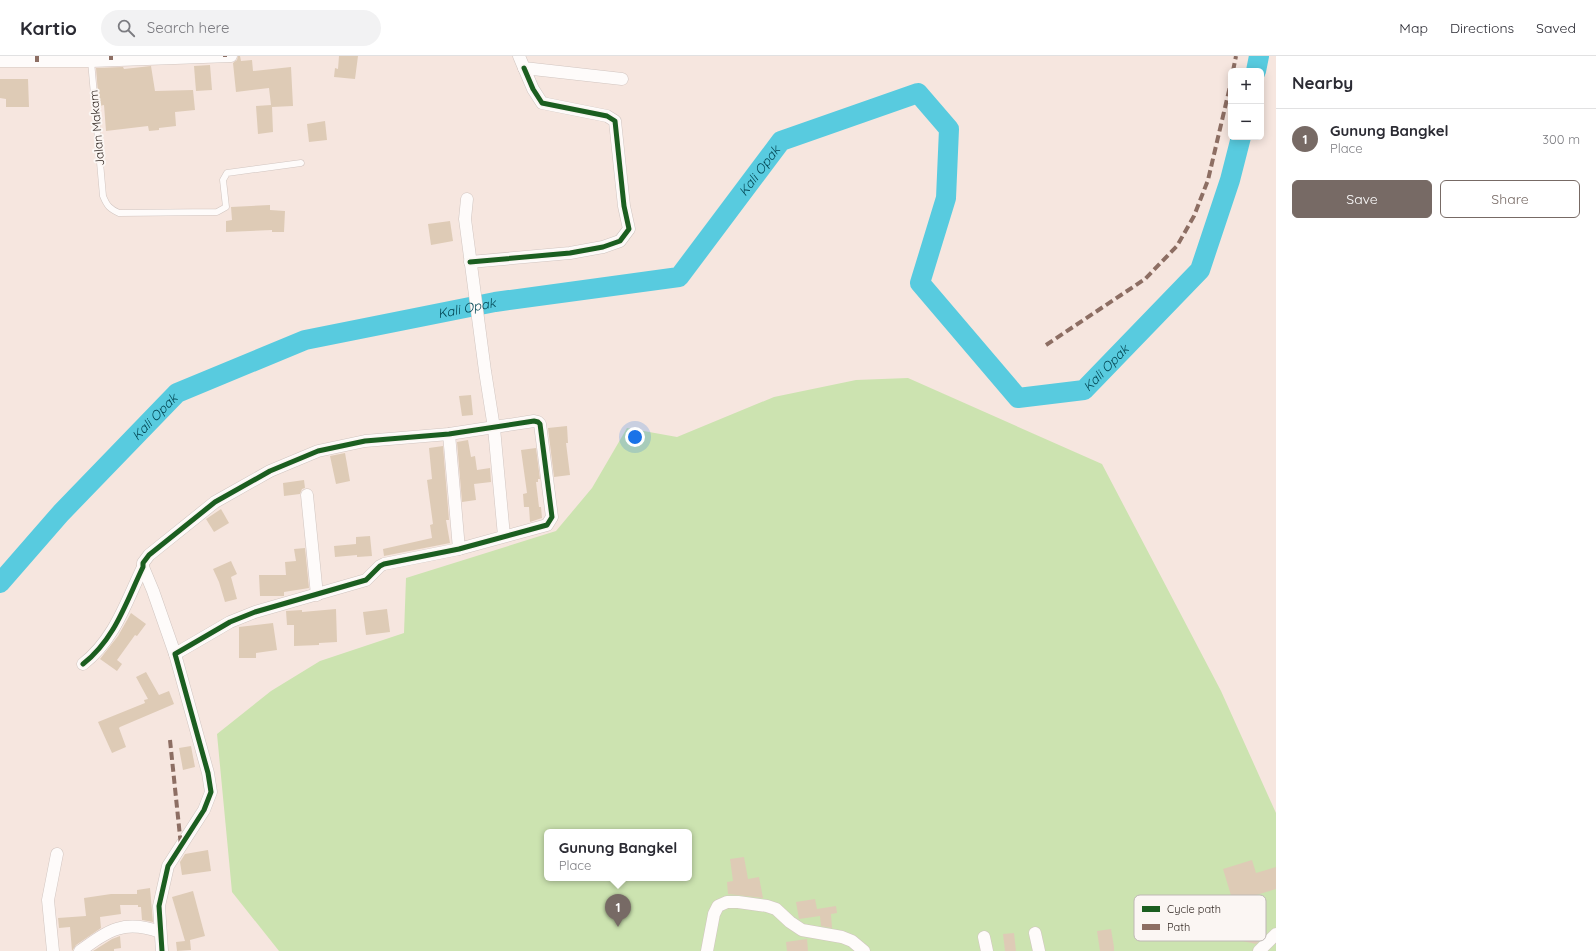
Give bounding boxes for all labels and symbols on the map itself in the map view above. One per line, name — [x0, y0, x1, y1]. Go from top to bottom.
street label: Jalan Makam — [86, 89, 107, 167]
water label: Kali Opak — [735, 141, 784, 199]
water label: Kali Opak — [436, 294, 498, 321]
water label: Kali Opak — [1079, 340, 1132, 394]
water label: Kali Opak — [128, 389, 181, 443]
your location — [625, 427, 645, 447]
pin: 1 — [605, 894, 631, 927]
legend — [1134, 895, 1266, 941]
text: Cycle path — [1167, 902, 1221, 916]
text: Path — [1167, 920, 1190, 934]

